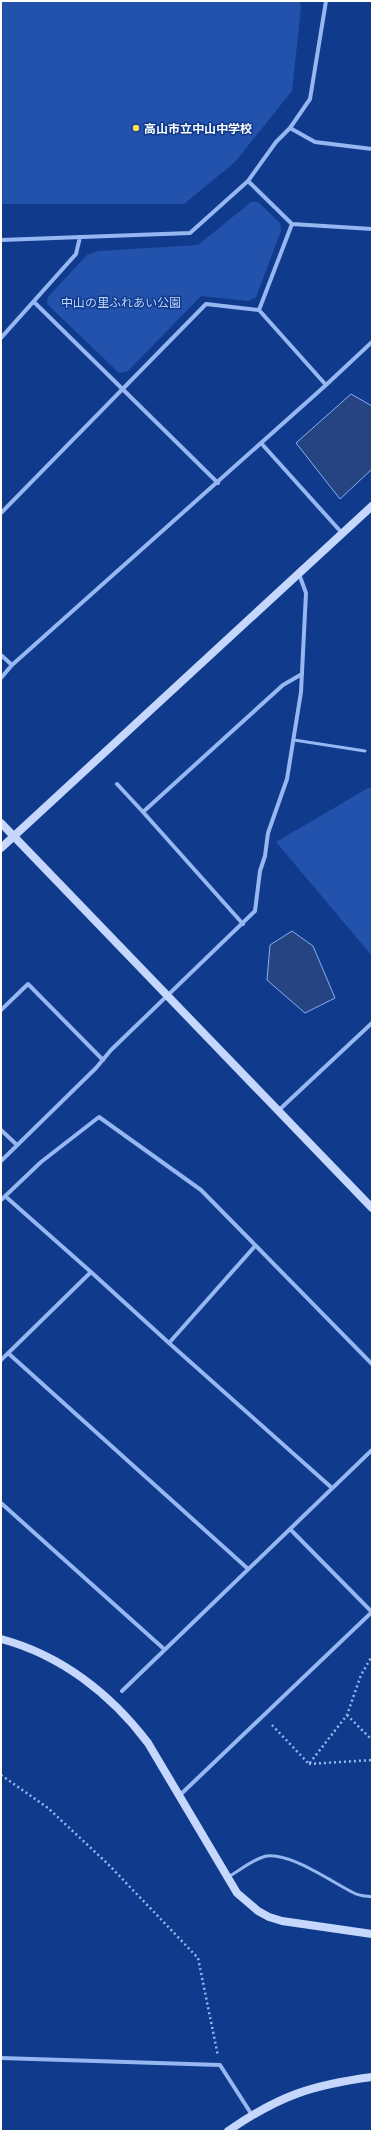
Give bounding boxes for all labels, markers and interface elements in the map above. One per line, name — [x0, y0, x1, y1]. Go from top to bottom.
place label: 高山市立中山中学校 — [144, 120, 252, 137]
marker: 高山市立中山中学校 — [131, 123, 141, 133]
park label: 中山の里ふれあい公園 — [61, 294, 181, 311]

